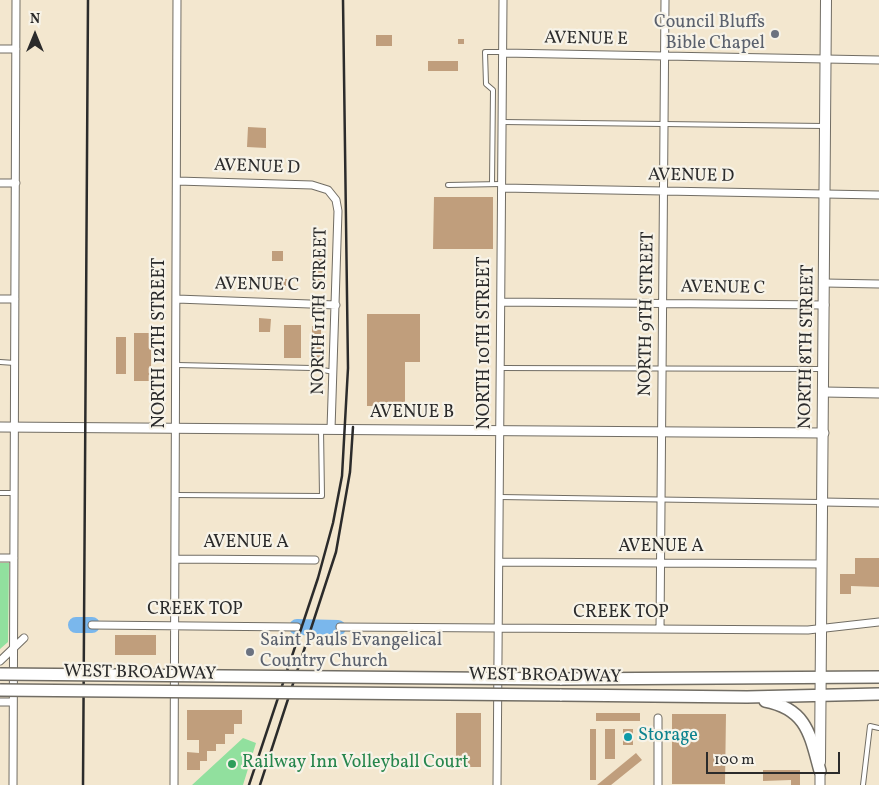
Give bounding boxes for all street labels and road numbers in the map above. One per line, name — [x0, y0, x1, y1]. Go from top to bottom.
street label: AVENUE E — [544, 28, 628, 52]
street label: AVENUE D — [214, 156, 300, 180]
street label: AVENUE D — [648, 165, 734, 189]
street label: NORTH 11TH STREET — [309, 227, 333, 395]
street label: NORTH 9TH STREET — [636, 231, 660, 397]
street label: NORTH 10TH STREET — [475, 256, 497, 430]
street label: NORTH 12TH STREET — [150, 258, 172, 428]
street label: NORTH 8TH STREET — [796, 265, 820, 429]
street label: AVENUE C — [214, 274, 300, 298]
street label: AVENUE C — [680, 277, 766, 301]
street label: AVENUE B — [370, 403, 454, 425]
street label: AVENUE A — [203, 533, 289, 555]
street label: AVENUE A — [618, 537, 704, 559]
street label: CREEK TOP — [147, 600, 243, 622]
street label: CREEK TOP — [573, 603, 669, 625]
street label: WEST BROADWAY — [63, 662, 217, 686]
street label: WEST BROADWAY — [468, 665, 622, 689]

